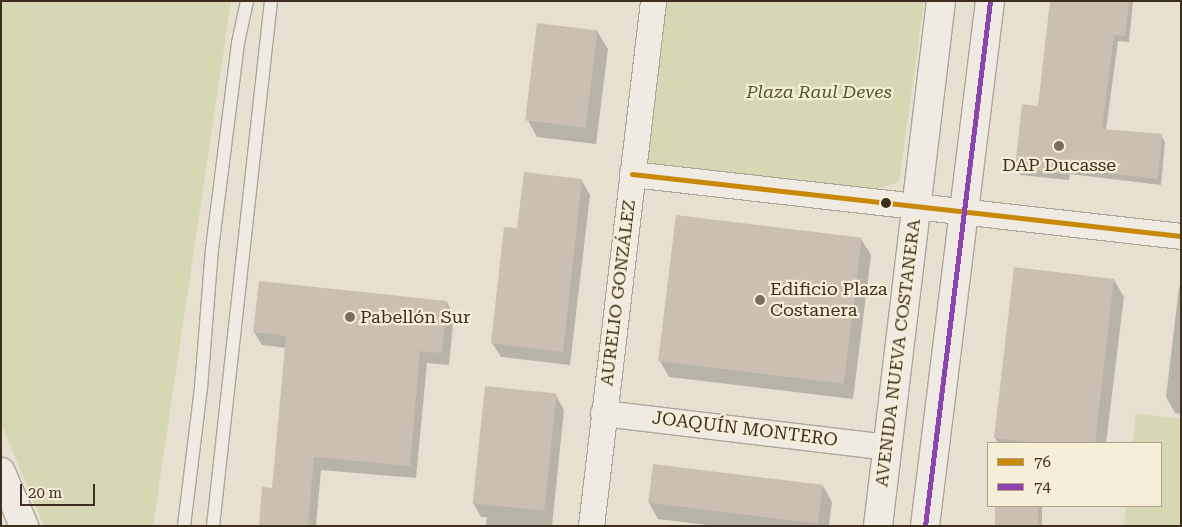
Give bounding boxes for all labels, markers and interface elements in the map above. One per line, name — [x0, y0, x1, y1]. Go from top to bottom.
park label: Plaza Raul Deves — [746, 81, 892, 103]
marker: DAP Ducasse — [1053, 140, 1065, 152]
place label: DAP Ducasse — [1002, 154, 1116, 176]
unlabelled marker — [881, 198, 891, 208]
street label: AURELIO GONZÁLEZ — [596, 199, 640, 387]
street label: AVENIDA NUEVA COSTANERA — [871, 218, 925, 488]
place label: Edificio Plaza Costanera — [770, 279, 887, 322]
marker: Edificio Plaza Costanera — [754, 294, 766, 306]
place label: Pabellón Sur — [360, 306, 470, 328]
marker: Pabellón Sur — [344, 311, 356, 323]
street label: JOAQUÍN MONTERO — [651, 407, 839, 451]
legend — [987, 442, 1162, 507]
text: 76 — [1034, 453, 1051, 471]
scale bar — [22, 474, 98, 506]
text: 74 — [1034, 478, 1051, 496]
text: 20 m — [28, 484, 62, 502]

